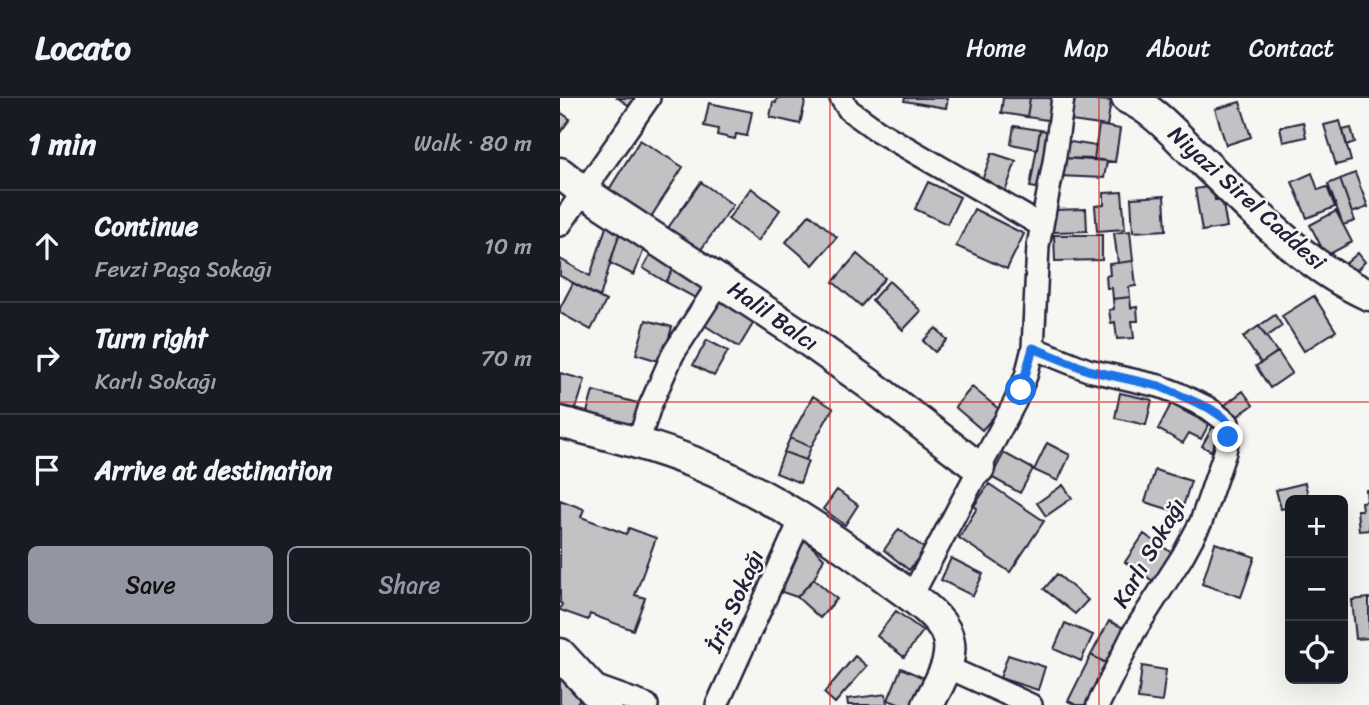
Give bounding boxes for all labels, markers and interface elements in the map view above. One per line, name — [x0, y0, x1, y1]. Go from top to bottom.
text: Locato — [35, 19, 131, 77]
text: Home — [966, 27, 1026, 69]
text: Map — [1064, 27, 1108, 69]
text: About — [1146, 27, 1211, 69]
text: Contact — [1249, 27, 1334, 69]
street label: Niyazi Sirel Caddesi — [1158, 115, 1336, 281]
text: 1 min — [28, 117, 96, 171]
text: Walk · 80 m — [414, 123, 532, 164]
text: Continue — [95, 203, 198, 249]
text: 10 m — [484, 226, 532, 267]
icon: ahead — [28, 227, 66, 265]
text: Fevzi Paşa Sokağı — [95, 249, 272, 290]
street label: Halil Balcı — [719, 269, 827, 363]
text: Turn right — [95, 315, 208, 361]
text: 70 m — [481, 338, 532, 379]
icon: right — [28, 339, 66, 377]
text: Karlı Sokağı — [95, 361, 217, 402]
route start — [1005, 374, 1036, 405]
route end — [1212, 421, 1243, 452]
text: Arrive at destination — [95, 447, 332, 493]
icon: arrive — [28, 451, 66, 489]
street label: Karlı Sokağı — [1101, 490, 1197, 616]
map controls — [1285, 495, 1348, 684]
button: + — [1285, 495, 1348, 558]
street label: İris Sokağı — [694, 543, 776, 660]
button: Save — [28, 546, 273, 624]
button: Share — [287, 546, 532, 624]
button: − — [1285, 558, 1348, 621]
button: locate — [1285, 621, 1348, 684]

